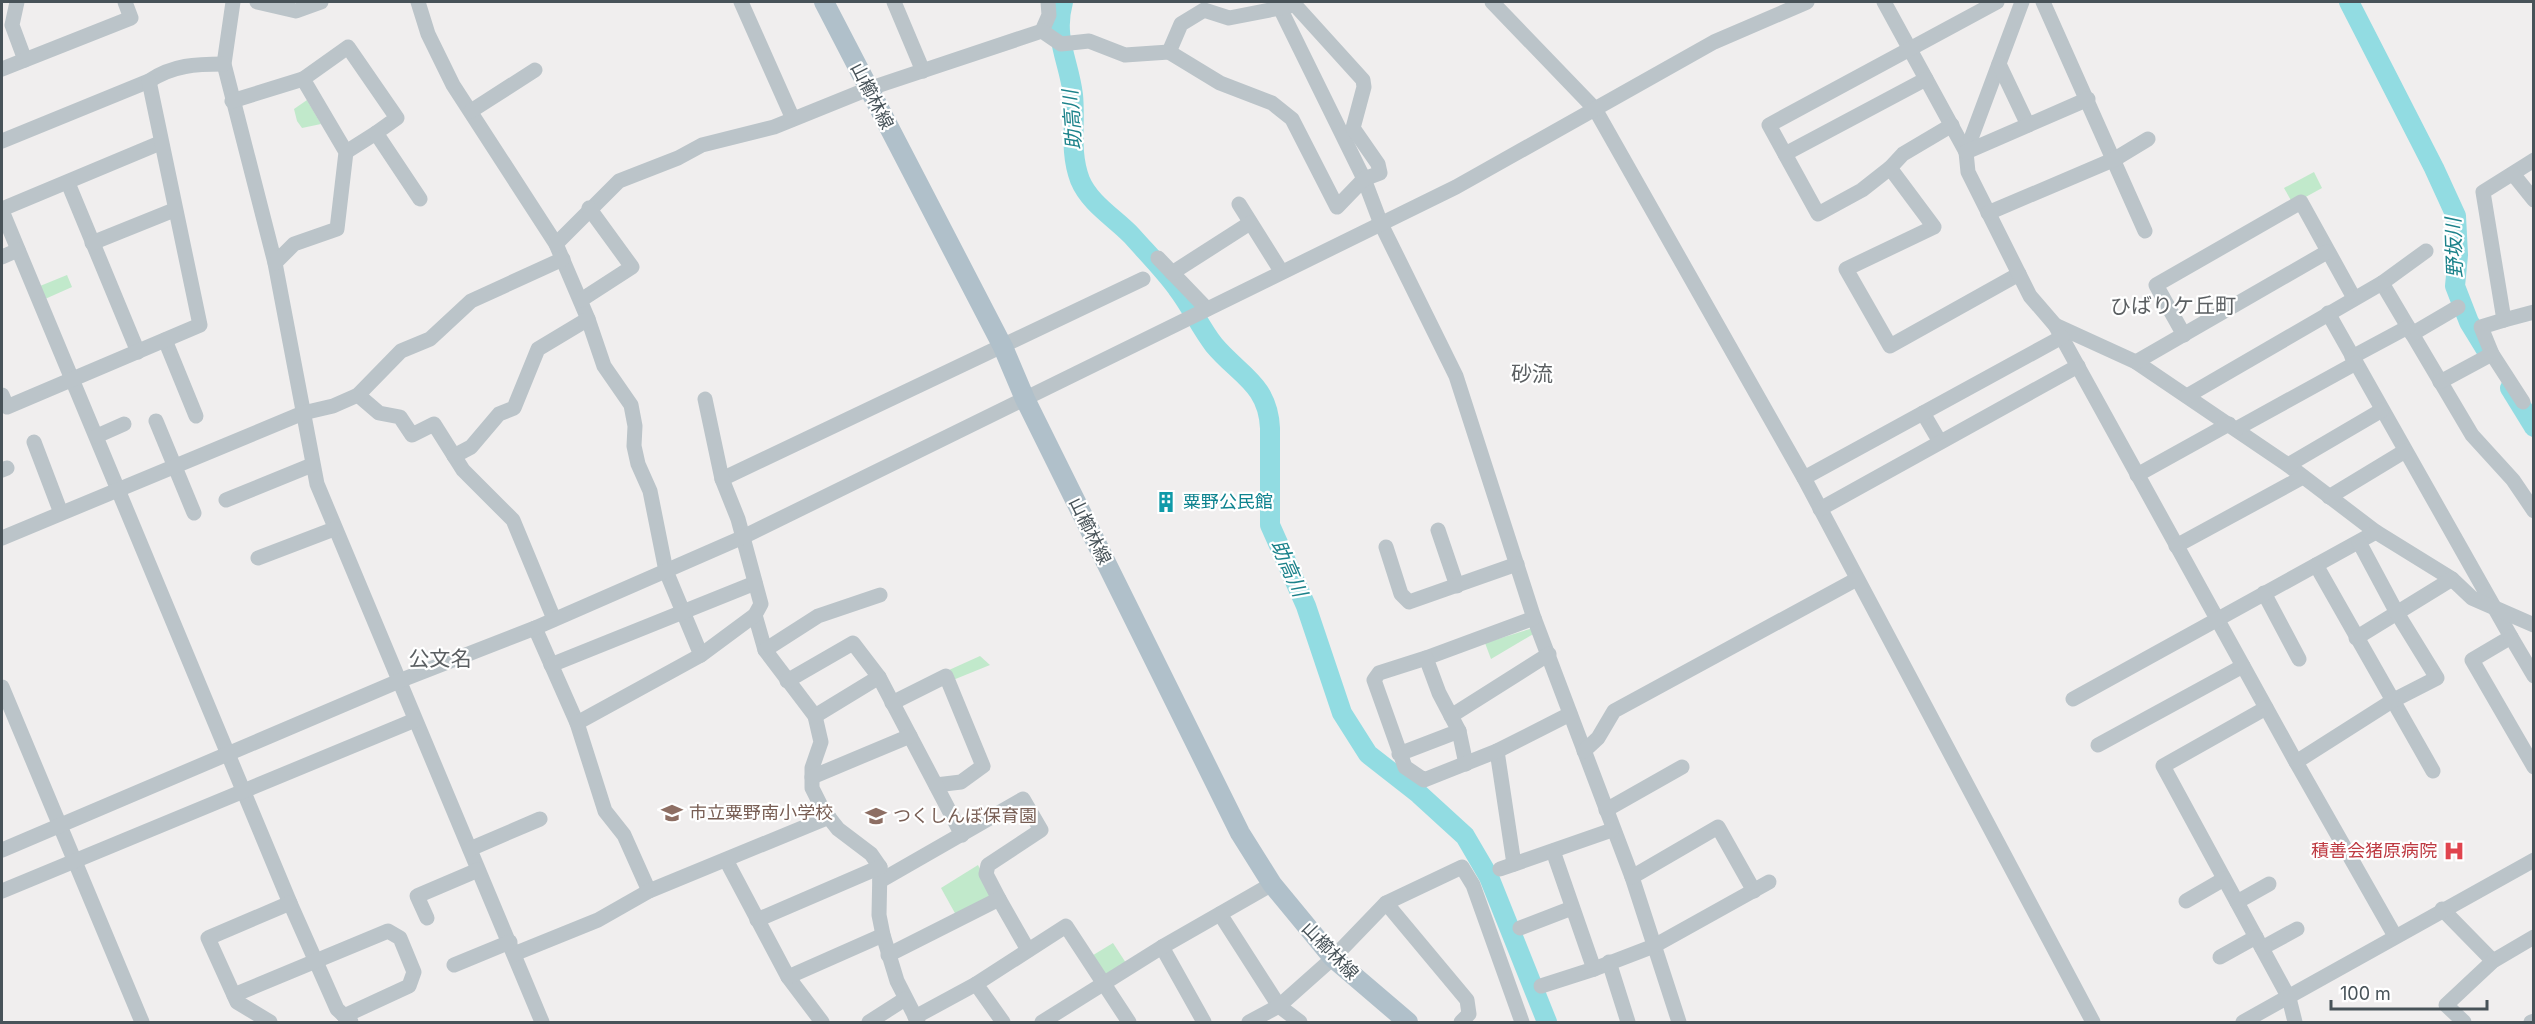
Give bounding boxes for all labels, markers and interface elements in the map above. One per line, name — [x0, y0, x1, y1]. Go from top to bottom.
street label: 山櫛林線 — [847, 59, 898, 133]
water label: 助高川 — [1058, 87, 1086, 151]
water label: 野坂川 — [2441, 216, 2467, 278]
district label: ひばりケ丘町 — [2110, 293, 2236, 318]
district label: 砂流 — [1511, 361, 1553, 386]
building icon: 粟野公民館 — [1154, 490, 1178, 514]
place label: 粟野公民館 — [1183, 491, 1273, 512]
street label: 山櫛林線 — [1065, 494, 1116, 568]
water label: 助高川 — [1266, 536, 1313, 602]
district label: 公文名 — [409, 646, 472, 671]
school or university icon: 市立粟野南小学校 — [660, 801, 684, 825]
place label: 市立粟野南小学校 — [689, 802, 833, 823]
school or university icon: つくしんぼ保育園 — [864, 804, 888, 828]
place label: つくしんぼ保育園 — [893, 805, 1037, 826]
hospital icon: 積善会猪原病院 — [2442, 839, 2466, 863]
place label: 積善会猪原病院 — [2311, 840, 2437, 861]
street label: 山櫛林線 — [1298, 917, 1363, 984]
scale bar — [2331, 973, 2487, 1011]
text: 100 m — [2340, 983, 2391, 1004]

